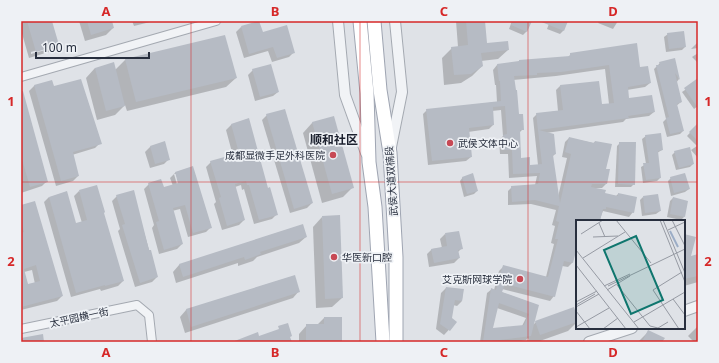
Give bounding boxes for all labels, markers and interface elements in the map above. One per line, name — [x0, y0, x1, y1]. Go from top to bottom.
text: A — [102, 2, 111, 20]
text: B — [271, 2, 279, 20]
text: C — [440, 2, 448, 20]
text: D — [608, 2, 618, 20]
scale bar — [36, 34, 149, 60]
text: 100 m — [42, 39, 77, 56]
text: 1 — [7, 92, 15, 110]
text: 1 — [704, 92, 712, 110]
district label: 顺和社区 — [310, 131, 358, 148]
place label: 武侯文体中心 — [458, 136, 518, 150]
marker: 武侯文体中心 — [445, 138, 455, 148]
street label: 武侯大道双楠段 — [382, 146, 400, 216]
place label: 成都显微手足外科医院 — [225, 148, 325, 162]
marker: 成都显微手足外科医院 — [328, 150, 338, 160]
inset map — [576, 220, 685, 329]
place label: 华医新口腔 — [342, 250, 392, 264]
text: 2 — [7, 252, 15, 270]
marker: 华医新口腔 — [329, 252, 339, 262]
text: 2 — [704, 252, 712, 270]
place label: 艾克斯网球学院 — [442, 272, 512, 286]
marker: 艾克斯网球学院 — [515, 274, 525, 284]
street label: 太平园横一街 — [48, 304, 110, 330]
text: A — [102, 343, 111, 361]
text: B — [271, 343, 279, 361]
text: C — [440, 343, 448, 361]
text: D — [608, 343, 618, 361]

